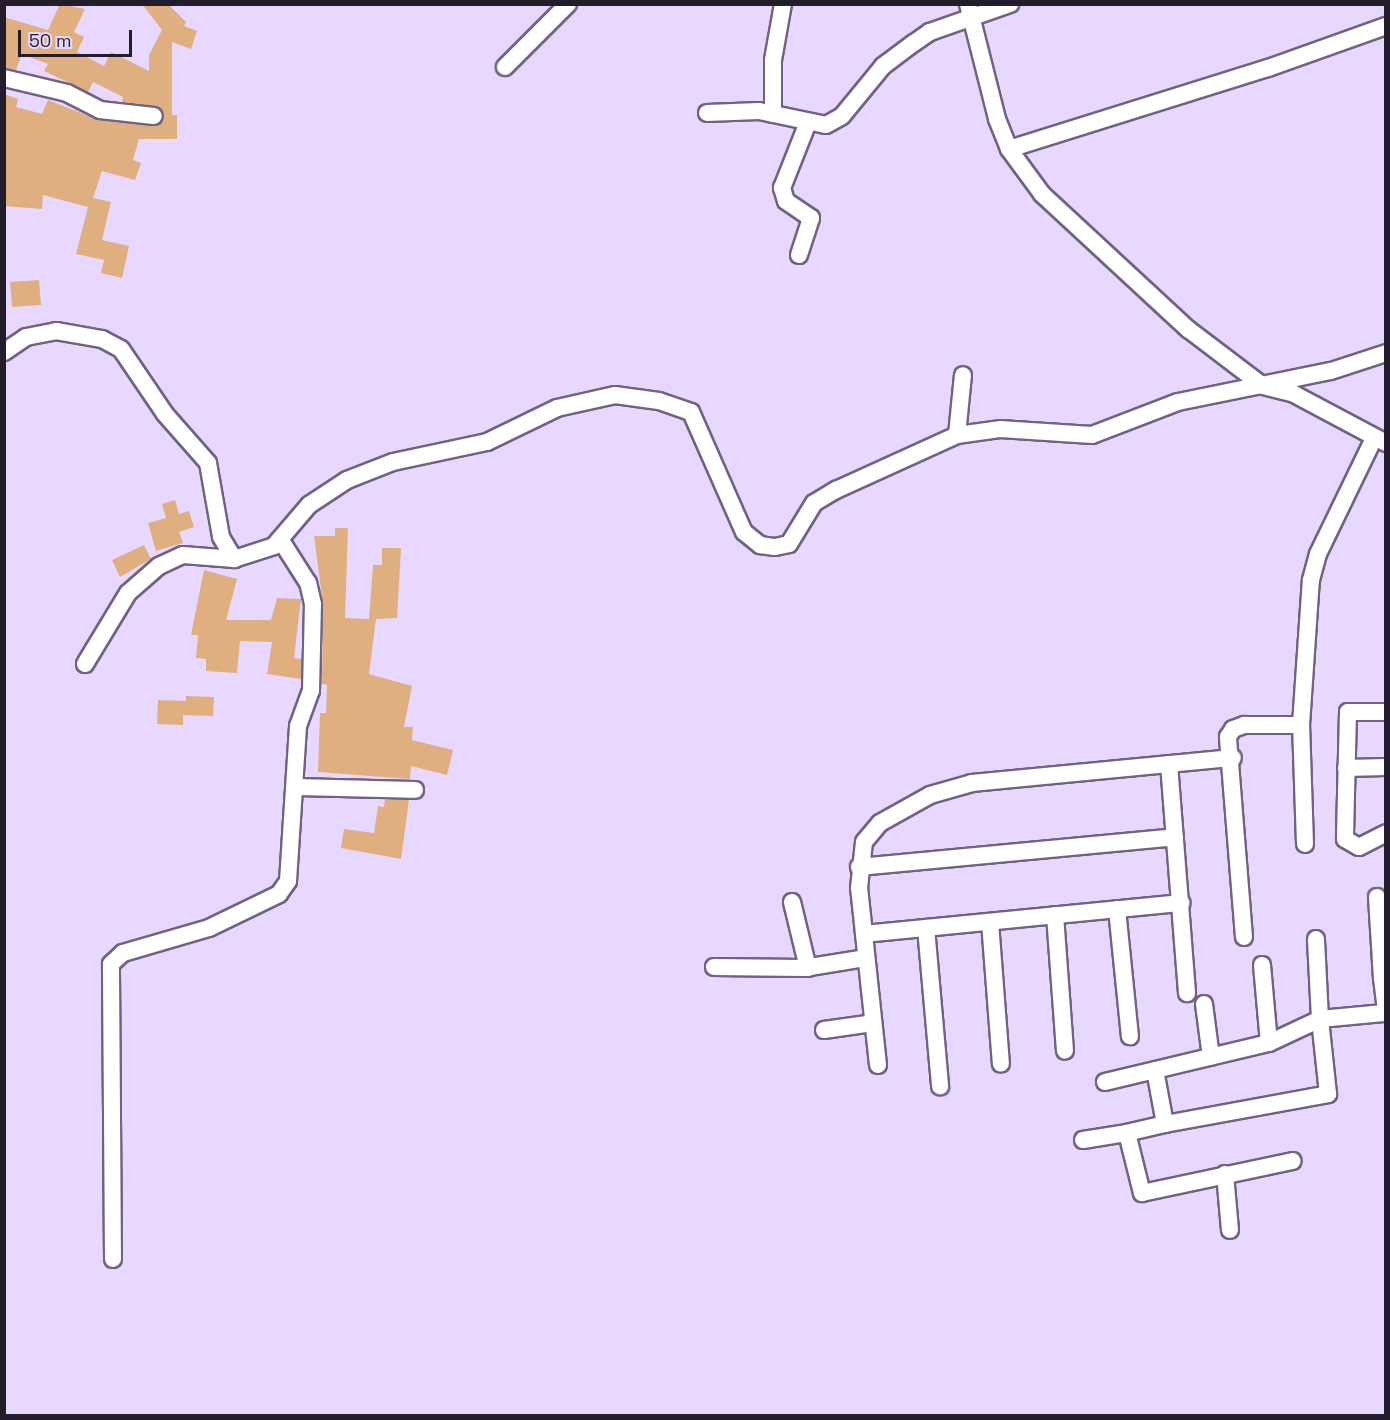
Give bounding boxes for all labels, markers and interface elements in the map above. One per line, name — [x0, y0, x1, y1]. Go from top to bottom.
scale bar — [21, 18, 135, 56]
text: 50 m — [29, 29, 71, 52]

